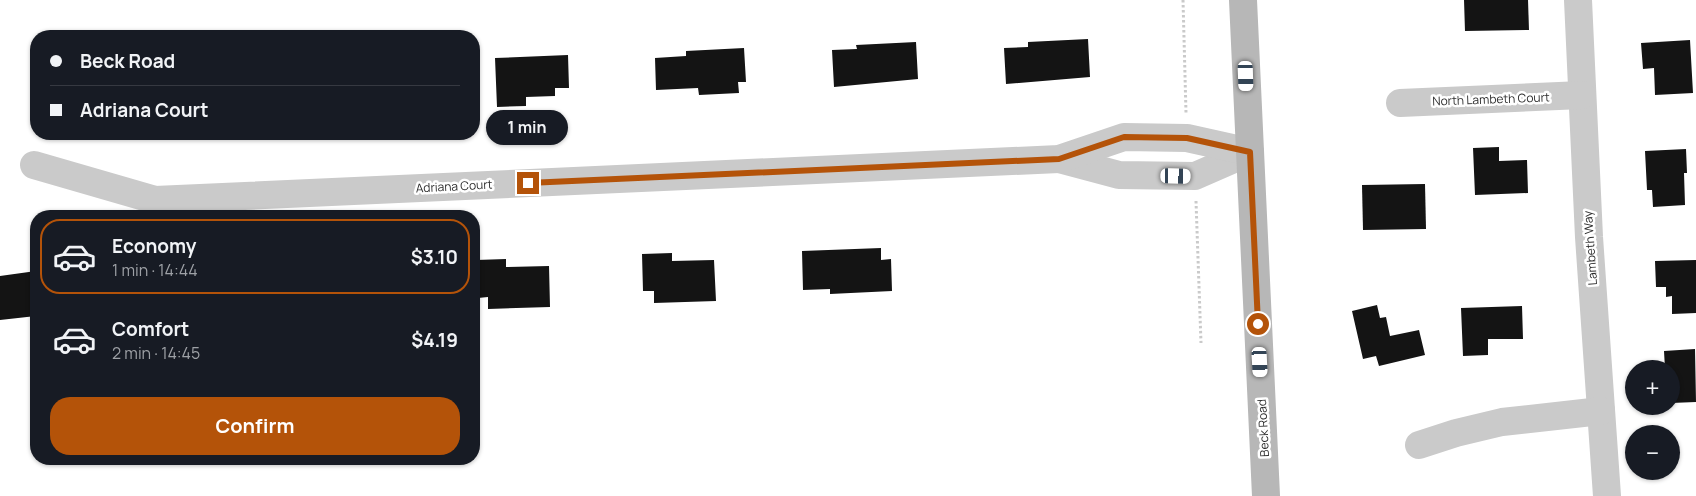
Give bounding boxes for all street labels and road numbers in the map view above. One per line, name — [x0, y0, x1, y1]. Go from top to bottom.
street label: North Lambeth Court — [1432, 88, 1550, 110]
street label: Adriana Court — [415, 175, 493, 196]
street label: Lambeth Way — [1579, 209, 1601, 286]
street label: Beck Road — [1253, 399, 1273, 457]

